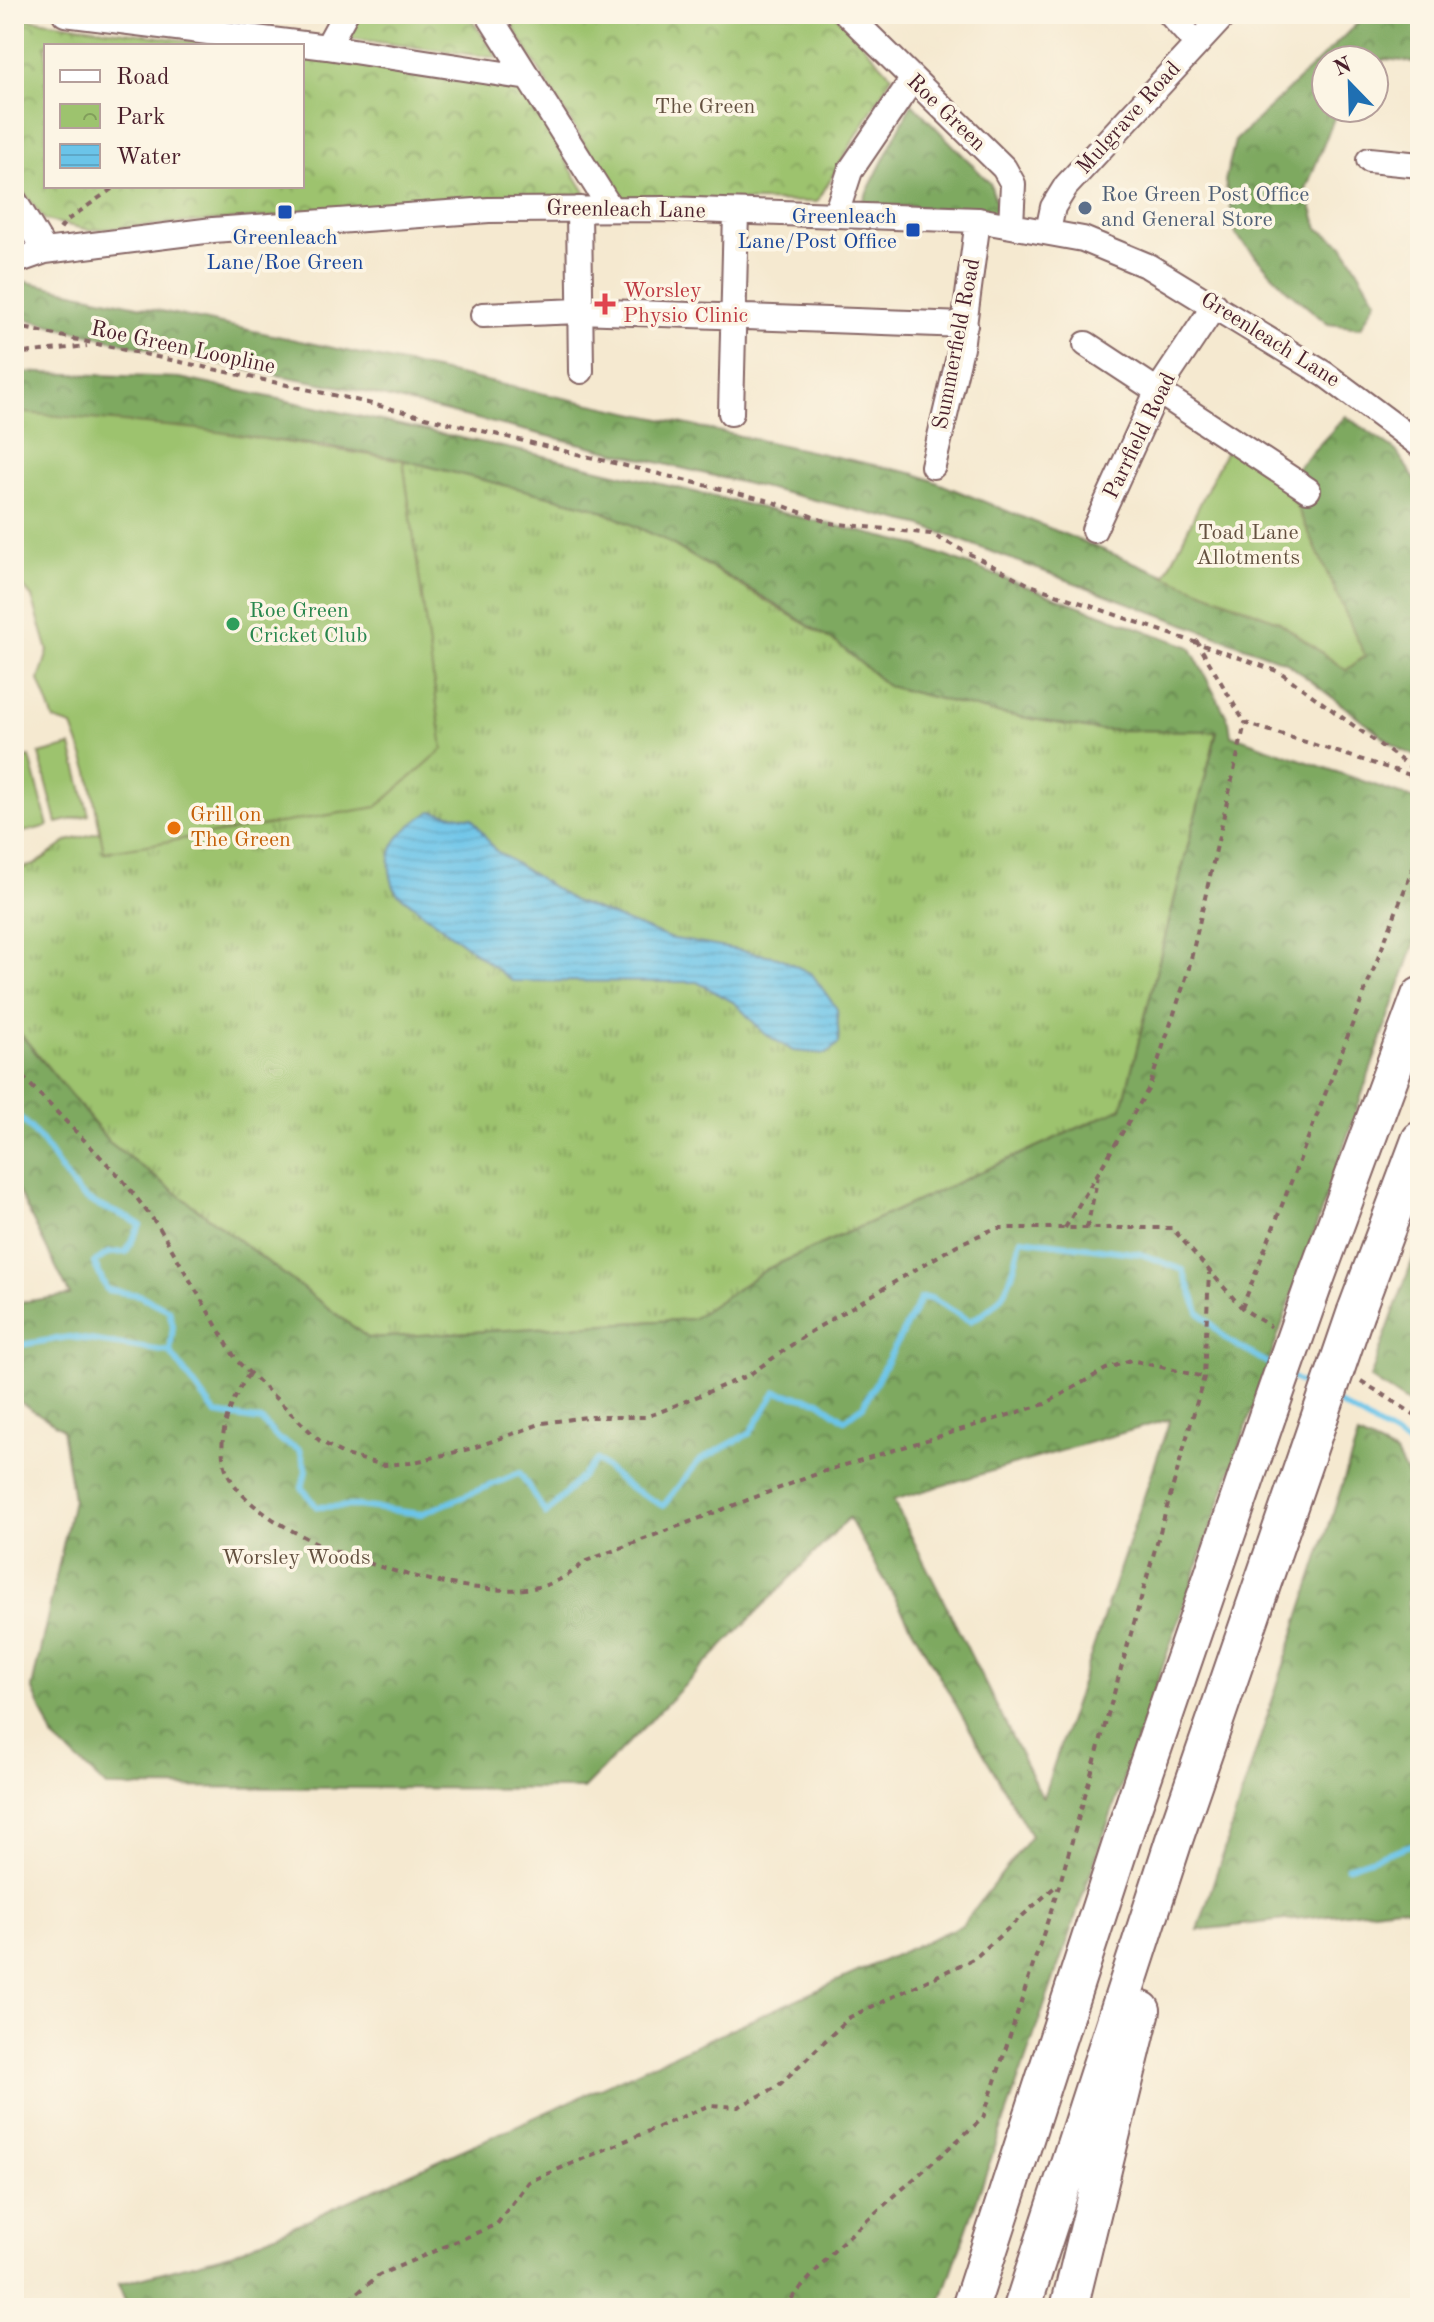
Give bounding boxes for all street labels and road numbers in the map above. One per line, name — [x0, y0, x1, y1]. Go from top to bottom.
street label: Mulgrave Road — [1073, 57, 1185, 179]
street label: Roe Green — [902, 70, 990, 156]
street label: Greenleach Lane — [546, 198, 706, 222]
street label: Summerfield Road — [930, 257, 984, 431]
street label: Greenleach Lane — [1197, 288, 1343, 392]
street label: Roe Green Loopline — [89, 318, 277, 378]
street label: Parrfield Road — [1100, 369, 1180, 503]

